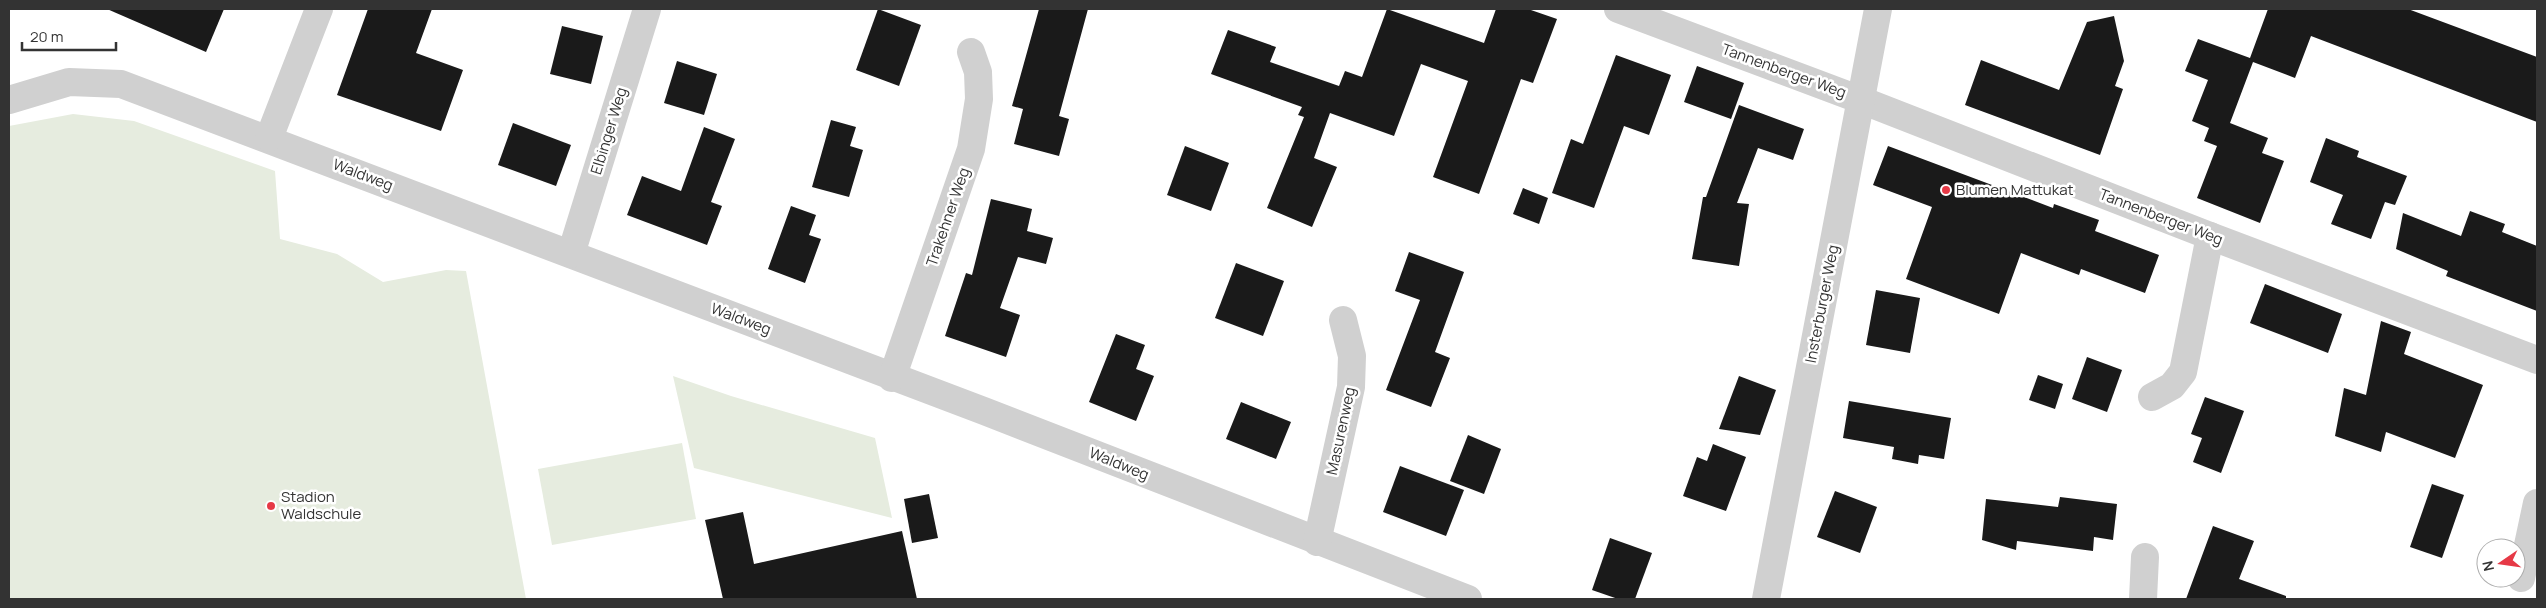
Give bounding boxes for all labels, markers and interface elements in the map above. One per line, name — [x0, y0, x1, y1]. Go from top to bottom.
scale bar — [22, 20, 116, 52]
text: 20 m — [30, 26, 63, 47]
street label: Tannenberger Weg — [1719, 38, 1849, 103]
street label: Elbinger Weg — [585, 85, 632, 177]
street label: Waldweg — [330, 153, 396, 196]
street label: Trakehner Weg — [921, 165, 974, 269]
place label: Blumen Mattukat — [1956, 179, 2073, 200]
street label: Tannenberger Weg — [2096, 183, 2226, 250]
marker: Blumen Mattukat — [1940, 184, 1952, 196]
street label: Insterburger Weg — [1800, 243, 1843, 365]
street label: Waldweg — [708, 297, 774, 340]
street label: Masurenweg — [1321, 385, 1360, 477]
street label: Waldweg — [1086, 442, 1152, 485]
place label: Stadion Waldschule — [281, 486, 362, 524]
marker: Stadion Waldschule — [265, 500, 277, 512]
north arrow — [2476, 538, 2526, 588]
text: N — [2477, 559, 2498, 573]

